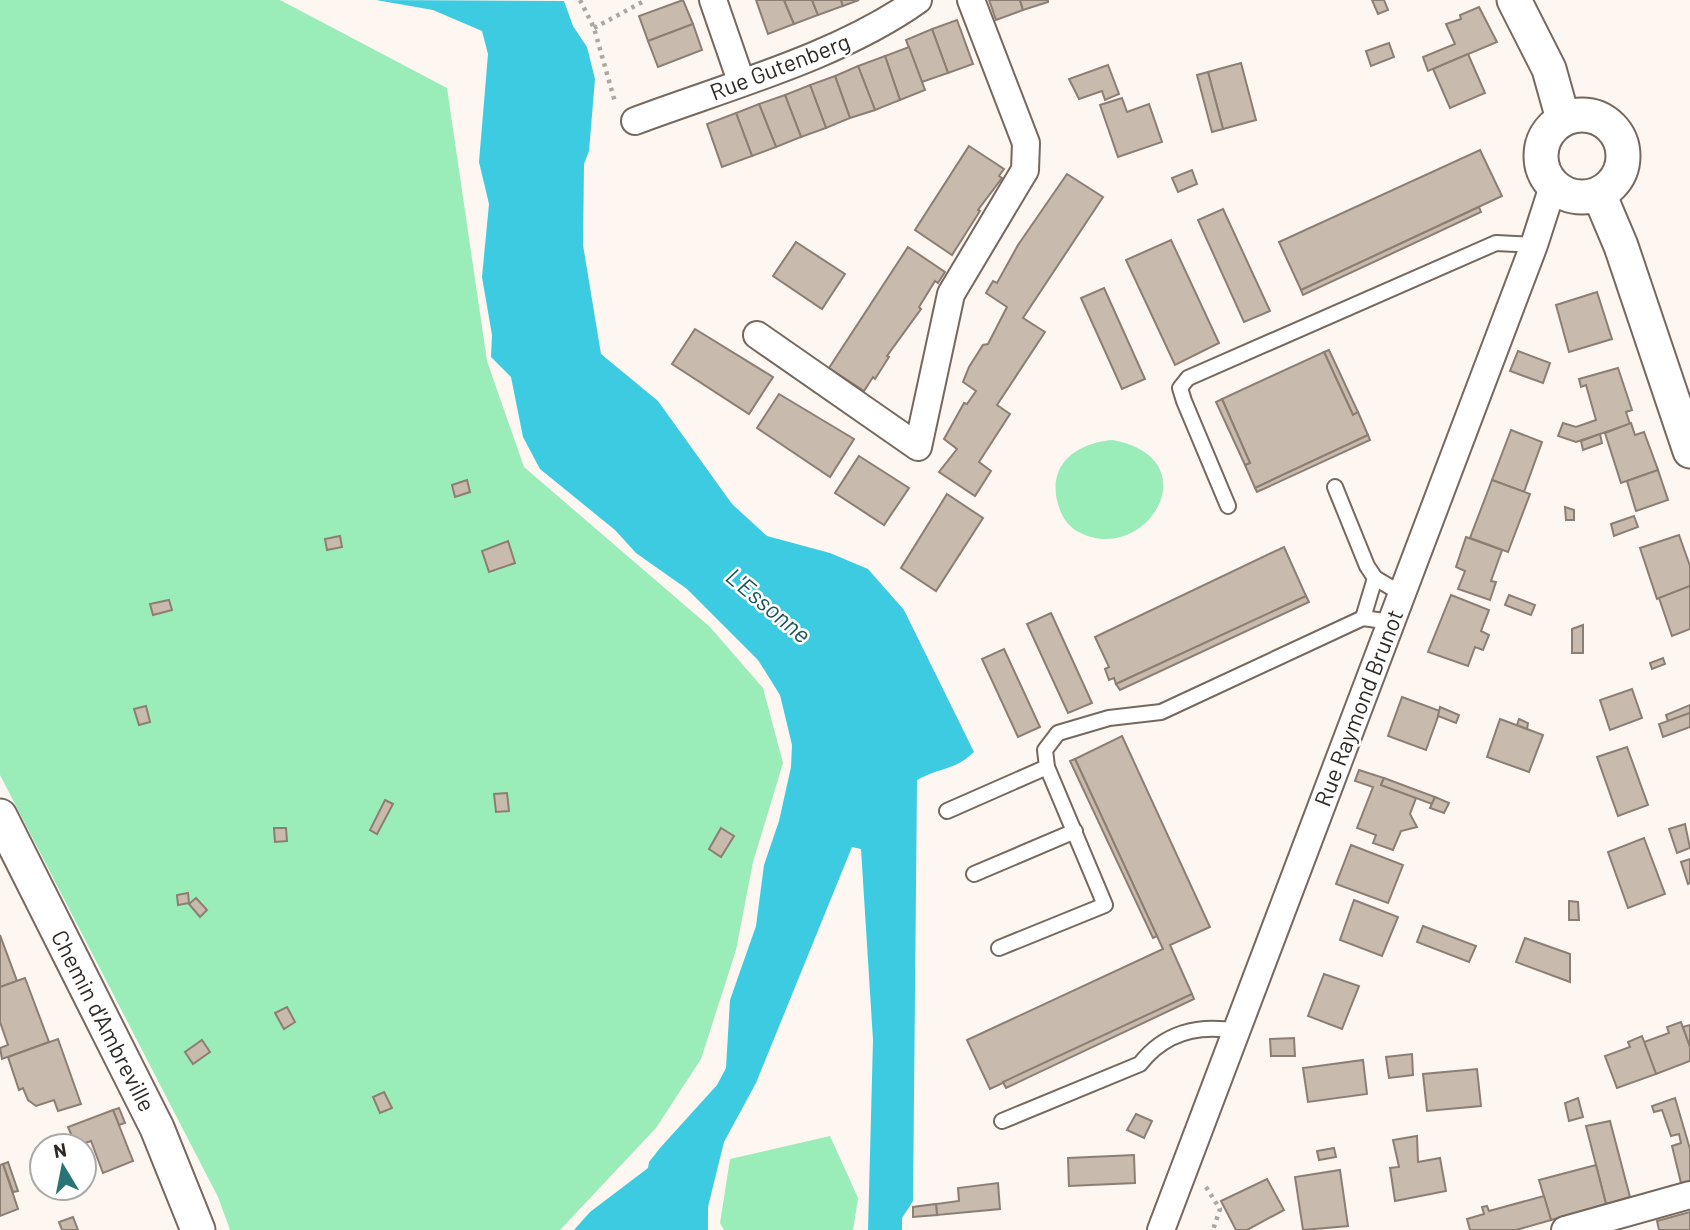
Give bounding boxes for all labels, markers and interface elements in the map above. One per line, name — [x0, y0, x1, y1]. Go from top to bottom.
street label: Rue Gutenberg — [706, 27, 853, 106]
water label: L'Essonne — [721, 561, 817, 649]
street label: Rue Raymond Brunot — [1308, 605, 1408, 810]
street label: Chemin d'Ambreville — [46, 925, 162, 1116]
north arrow — [28, 1132, 98, 1202]
text: N — [52, 1137, 68, 1162]

